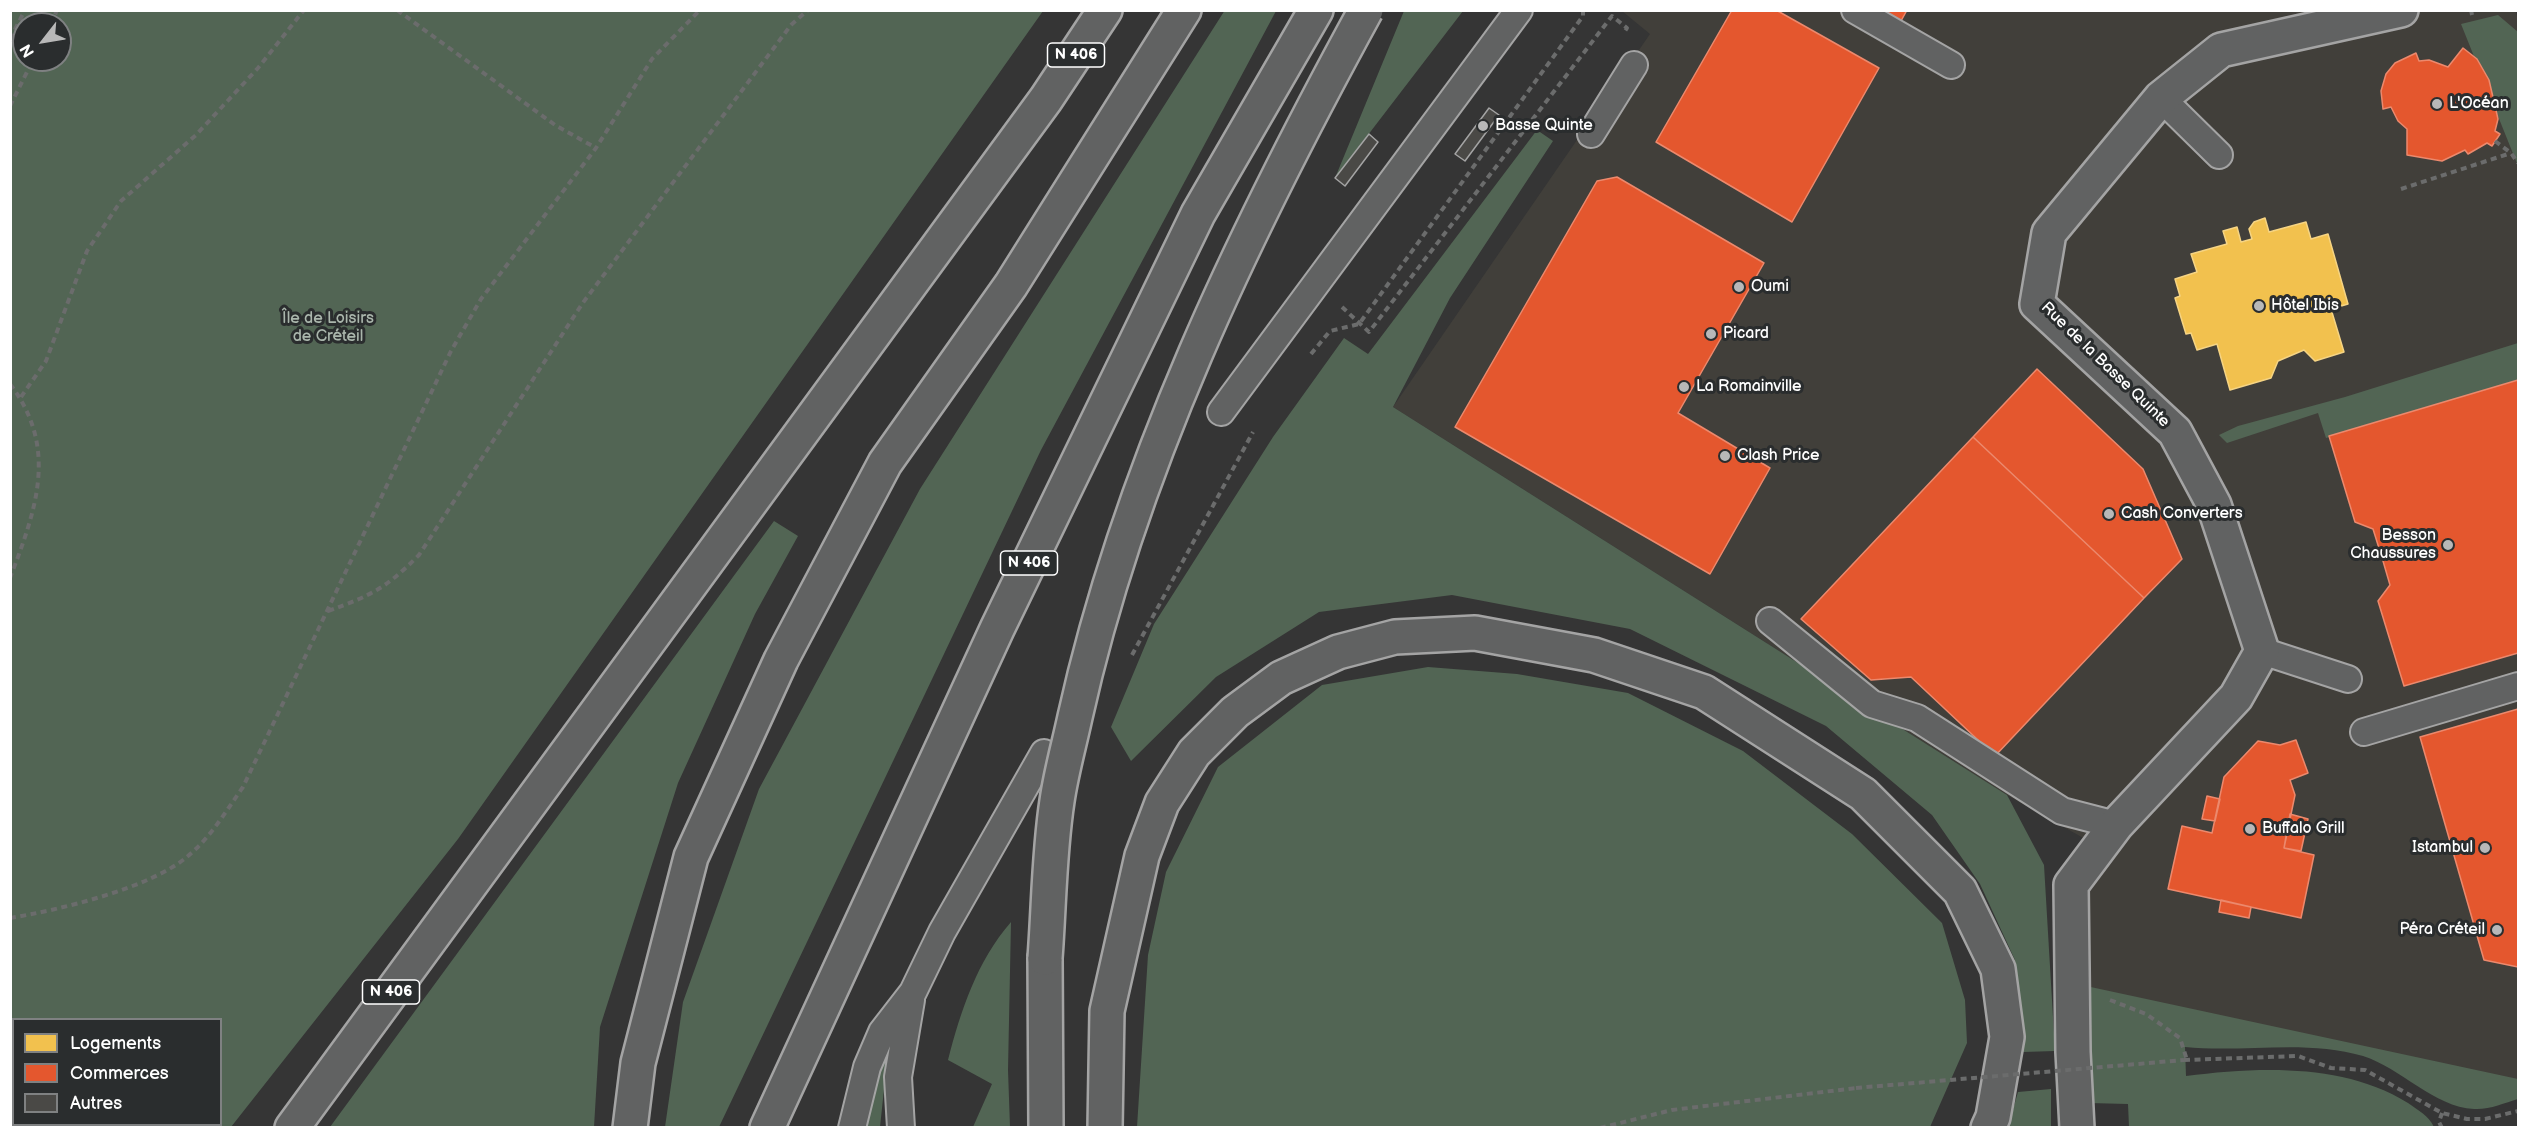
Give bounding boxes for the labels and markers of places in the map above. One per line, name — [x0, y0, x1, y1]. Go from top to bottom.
place label: L'Océan — [2449, 94, 2509, 114]
marker: L'Océan — [2430, 97, 2444, 111]
place label: Basse Quinte — [1495, 116, 1593, 136]
marker: Basse Quinte — [1476, 119, 1490, 133]
place label: Oumi — [1751, 277, 1789, 297]
marker: Oumi — [1732, 280, 1746, 294]
place label: Hôtel Ibis — [2271, 296, 2339, 316]
marker: Hôtel Ibis — [2252, 299, 2266, 313]
place label: Picard — [1723, 324, 1769, 344]
marker: Picard — [1704, 327, 1718, 341]
place label: La Romainville — [1696, 377, 1802, 397]
marker: La Romainville — [1677, 380, 1691, 394]
place label: Clash Price — [1737, 446, 1820, 466]
marker: Clash Price — [1718, 449, 1732, 463]
place label: Cash Converters — [2121, 504, 2243, 524]
marker: Cash Converters — [2102, 507, 2116, 521]
place label: Besson Chaussures — [2350, 526, 2436, 564]
marker: Besson Chaussures — [2441, 538, 2455, 552]
place label: Buffalo Grill — [2262, 819, 2345, 839]
marker: Buffalo Grill — [2243, 822, 2257, 836]
place label: Istambul — [2412, 838, 2473, 858]
marker: Istambul — [2478, 841, 2492, 855]
place label: Péra Créteil — [2399, 920, 2485, 940]
marker: Péra Créteil — [2490, 923, 2504, 937]

